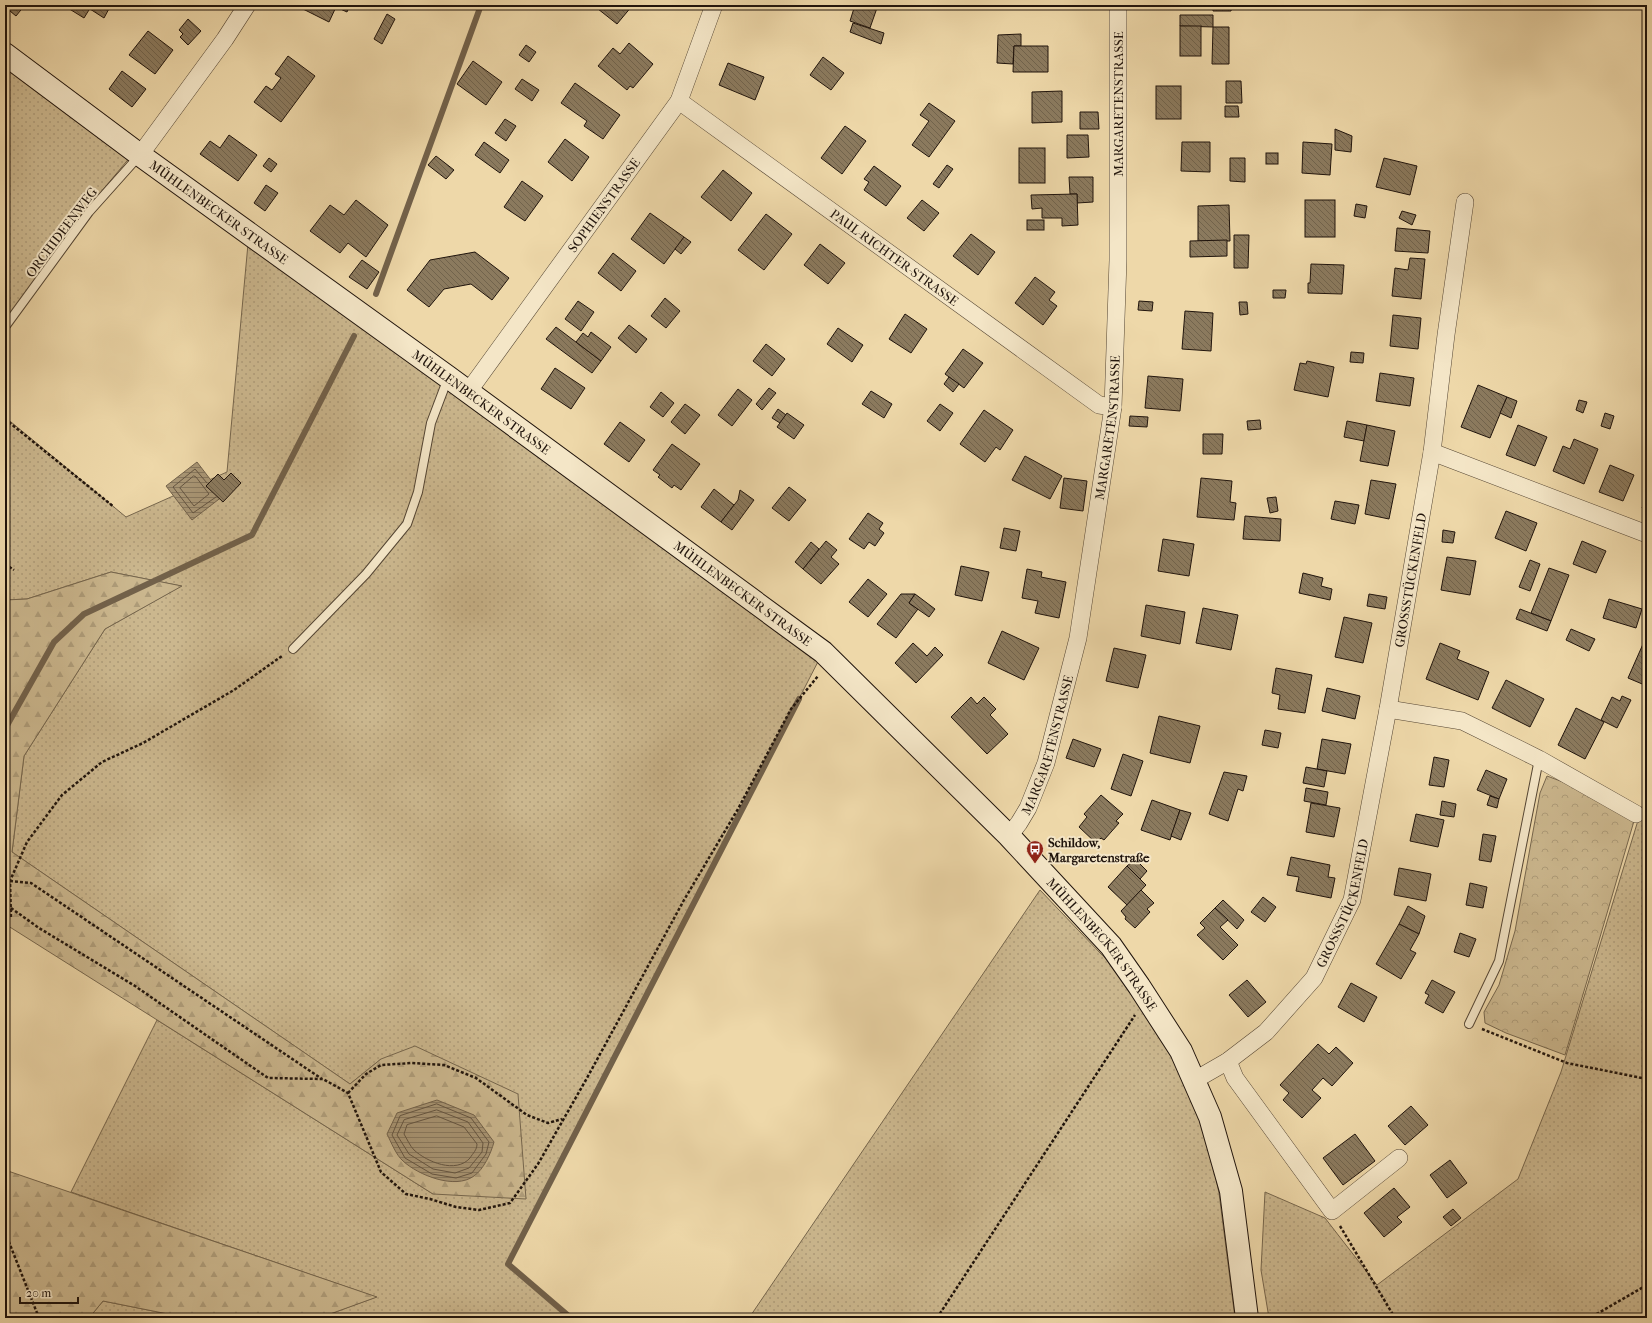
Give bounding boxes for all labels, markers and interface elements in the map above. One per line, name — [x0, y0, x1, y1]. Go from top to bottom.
street label: MARGARETENSTRASSE — [1111, 31, 1126, 177]
street label: SOPHIENSTRASSE — [565, 155, 643, 255]
street label: MÜHLENBECKER STRASSE — [146, 157, 291, 267]
street label: ORCHIDEENWEG — [23, 184, 100, 280]
street label: PAUL-RICHTER-STRASSE — [827, 206, 961, 309]
street label: MÜHLENBECKER STRASSE — [409, 347, 553, 458]
street label: MARGARETENSTRASSE — [1092, 355, 1123, 501]
street label: GROSSSTÜCKENFELD — [1392, 512, 1429, 649]
street label: MÜHLENBECKER STRASSE — [671, 538, 815, 649]
street label: MARGARETENSTRASSE — [1019, 674, 1076, 818]
place label: Schildow, Margaretenstraße — [1047, 835, 1150, 866]
street label: GROSSSTÜCKENFELD — [1313, 837, 1371, 970]
bus stop icon: Schildow, Margaretenstraße — [1025, 839, 1045, 864]
street label: MÜHLENBECKER STRASSE — [1044, 875, 1160, 1014]
scale bar — [20, 1279, 78, 1305]
text: 20 m — [26, 1286, 51, 1300]

